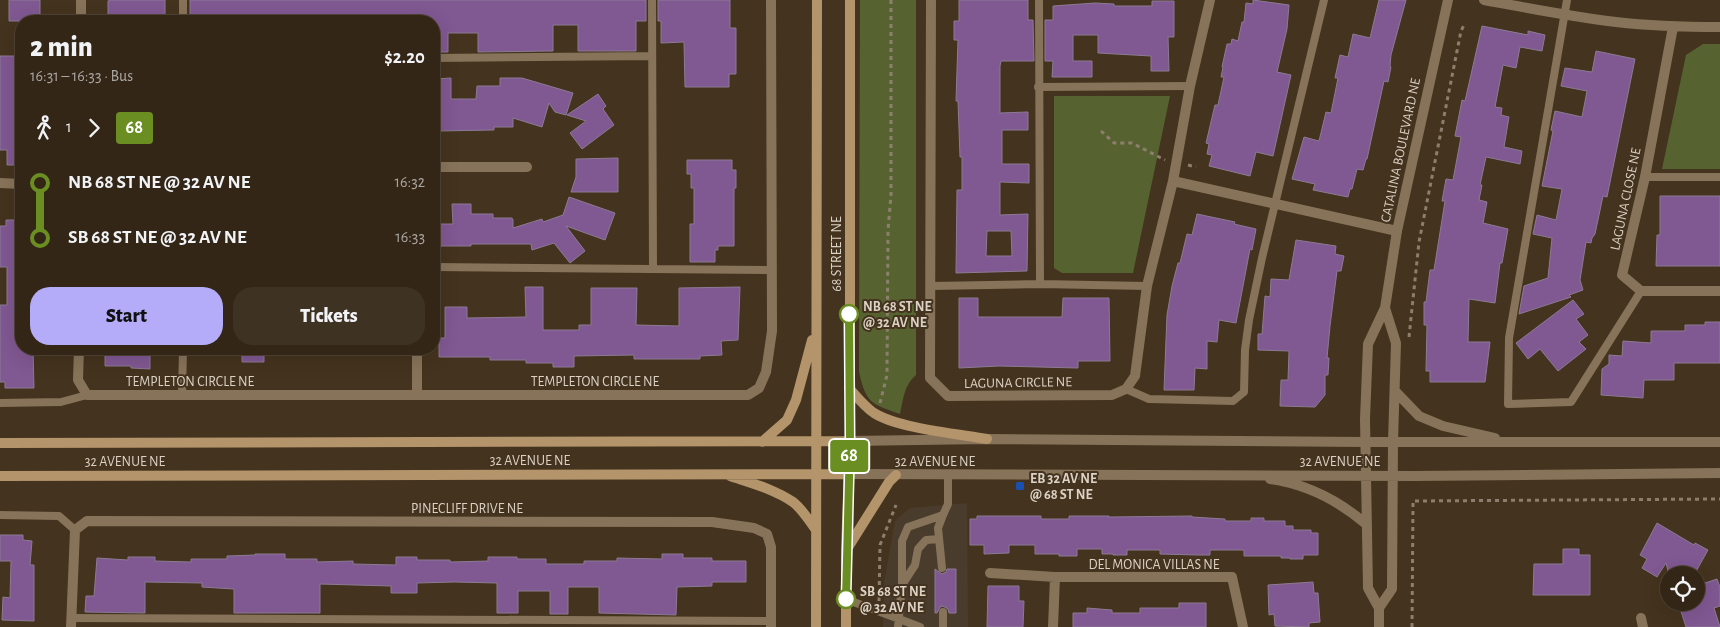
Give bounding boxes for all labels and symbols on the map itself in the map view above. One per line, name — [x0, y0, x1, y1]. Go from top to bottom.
street label: CATALINA BOULEVARD NE — [1379, 77, 1423, 224]
street label: LAGUNA CLOSE NE — [1608, 146, 1644, 252]
street label: 68 STREET NE — [830, 216, 844, 292]
place label: NB 68 ST NE @ 32 AV NE — [863, 300, 932, 330]
marker: NB 68 ST NE @ 32 AV NE — [839, 304, 859, 324]
street label: TEMPLETON CIRCLE NE — [126, 375, 255, 389]
street label: TEMPLETON CIRCLE NE — [531, 375, 660, 389]
street label: LAGUNA CIRCLE NE — [964, 375, 1072, 391]
line badge: 68 — [826, 440, 872, 472]
street label: 32 AVENUE NE — [490, 454, 571, 468]
street label: 32 AVENUE NE — [85, 455, 166, 469]
street label: 32 AVENUE NE — [895, 455, 976, 469]
street label: 32 AVENUE NE — [1300, 455, 1381, 469]
place label: EB 32 AV NE @ 68 ST NE — [1030, 472, 1097, 502]
marker: EB 32 AV NE @ 68 ST NE — [1014, 480, 1026, 492]
street label: PINECLIFF DRIVE NE — [411, 502, 523, 516]
street label: DEL MONICA VILLAS NE — [1088, 558, 1220, 572]
place label: SB 68 ST NE @ 32 AV NE — [860, 585, 926, 615]
marker: SB 68 ST NE @ 32 AV NE — [836, 589, 856, 609]

